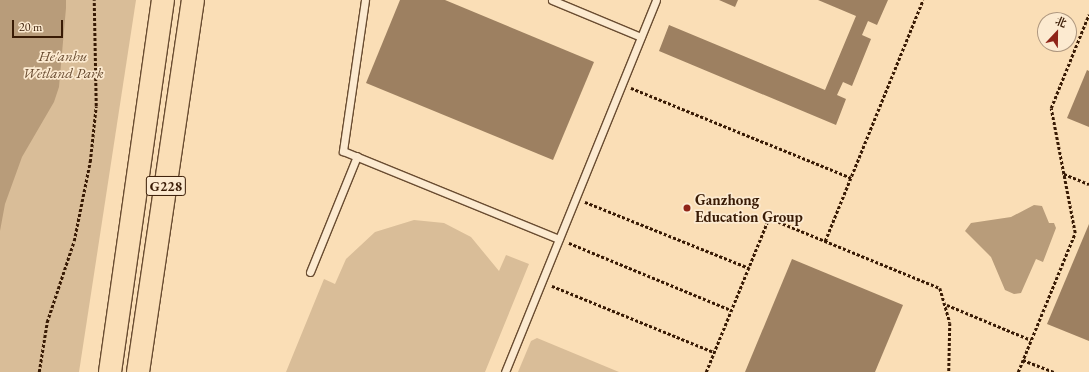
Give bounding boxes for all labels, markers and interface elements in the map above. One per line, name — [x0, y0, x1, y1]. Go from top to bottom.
scale bar — [14, 12, 65, 38]
north arrow — [1037, 12, 1077, 52]
text: 北 — [1053, 13, 1069, 30]
text: 20 m — [19, 19, 42, 35]
park label: He'anhu Wetland Park — [23, 46, 103, 81]
road number: G228 — [145, 174, 187, 198]
place label: Ganzhong Education Group — [695, 190, 803, 225]
marker: Ganzhong Education Group — [682, 203, 692, 213]

